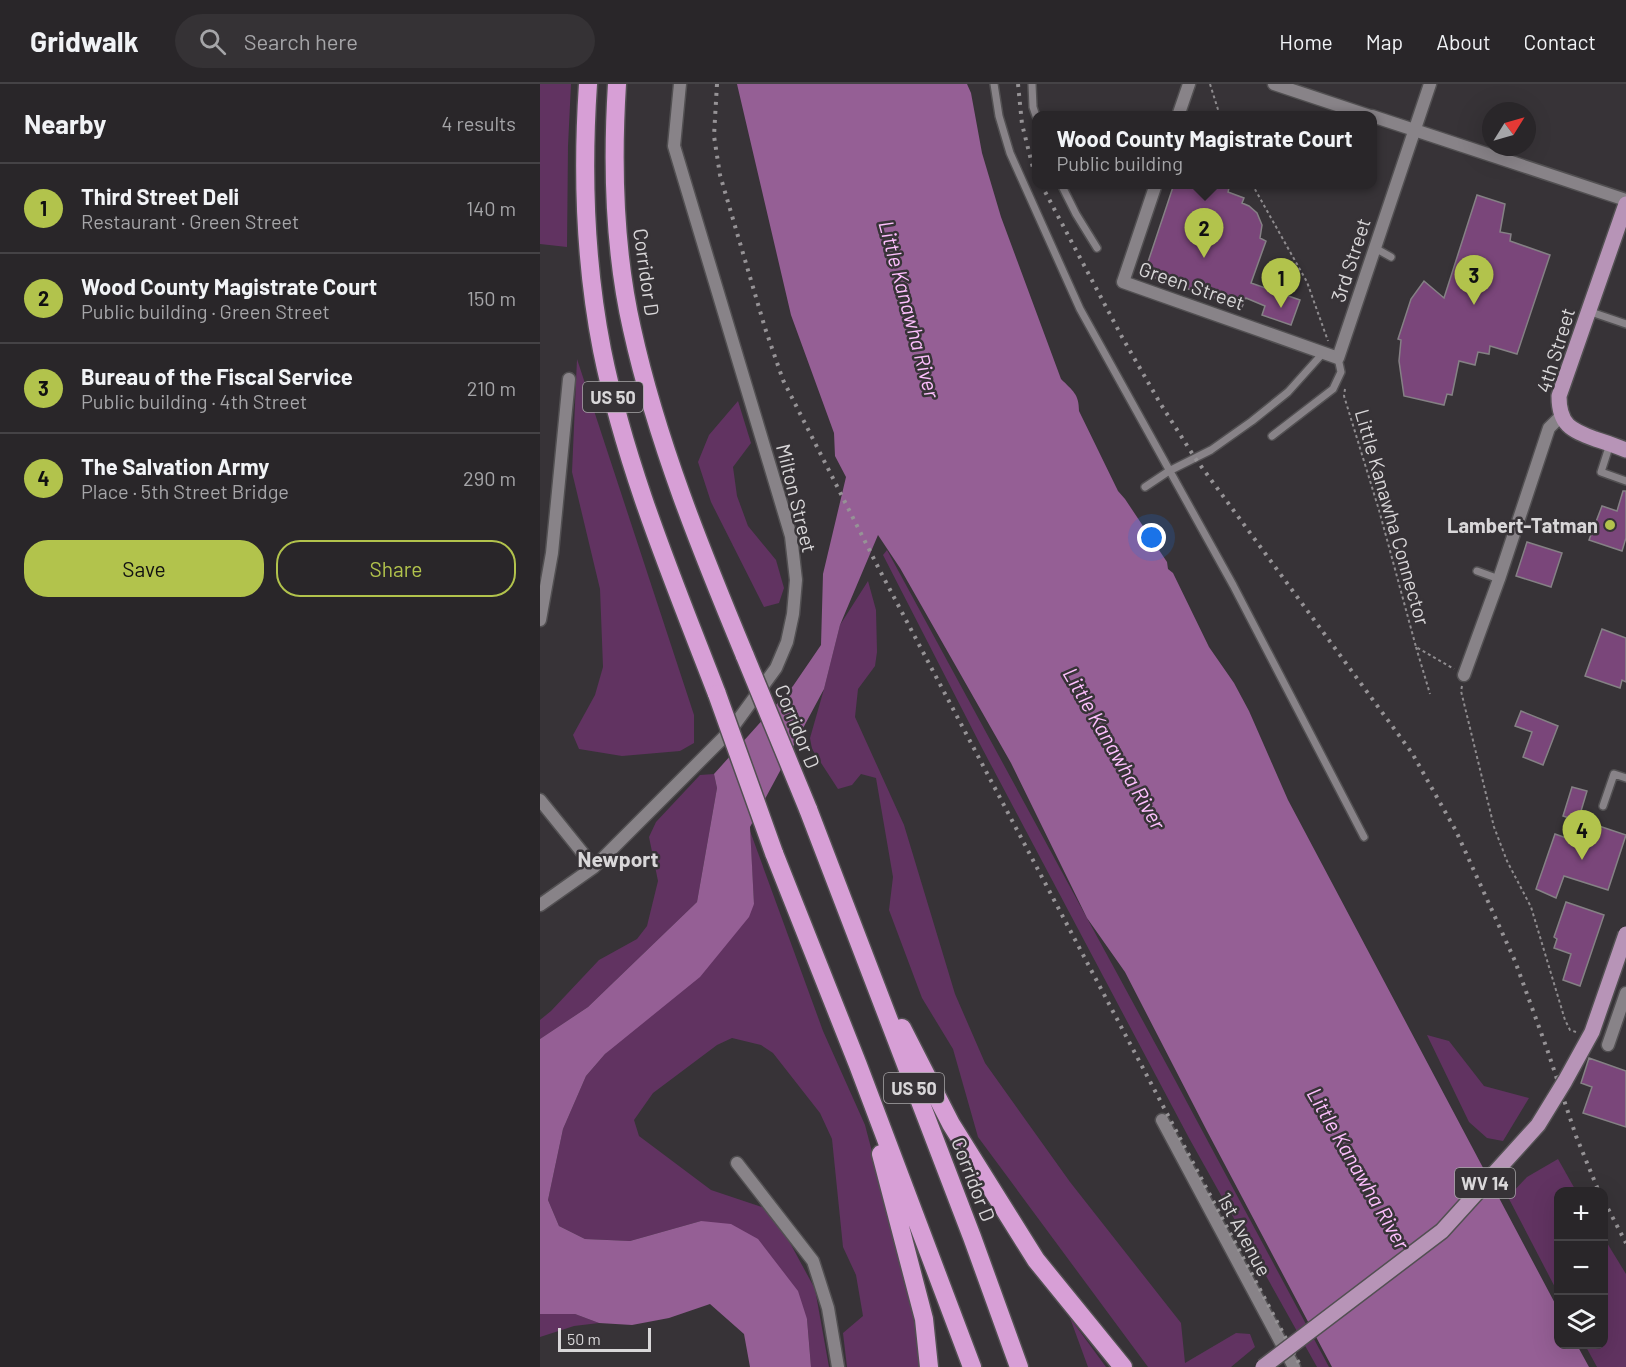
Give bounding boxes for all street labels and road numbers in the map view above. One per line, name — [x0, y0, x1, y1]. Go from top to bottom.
street label: 3rd Street — [1325, 215, 1375, 305]
street label: Corridor D — [629, 227, 665, 317]
street label: Green Street — [1136, 256, 1248, 314]
street label: 4th Street — [1531, 305, 1579, 395]
road number: US 50 — [583, 382, 643, 412]
street label: Little Kanawha Connector — [1351, 406, 1435, 628]
street label: Milton Street — [772, 441, 822, 555]
street label: Corridor D — [770, 681, 826, 771]
road number: US 50 — [884, 1073, 944, 1103]
street label: Corridor D — [947, 1134, 1001, 1224]
road number: WV 14 — [1455, 1168, 1515, 1198]
street label: 1st Avenue — [1213, 1188, 1277, 1280]

